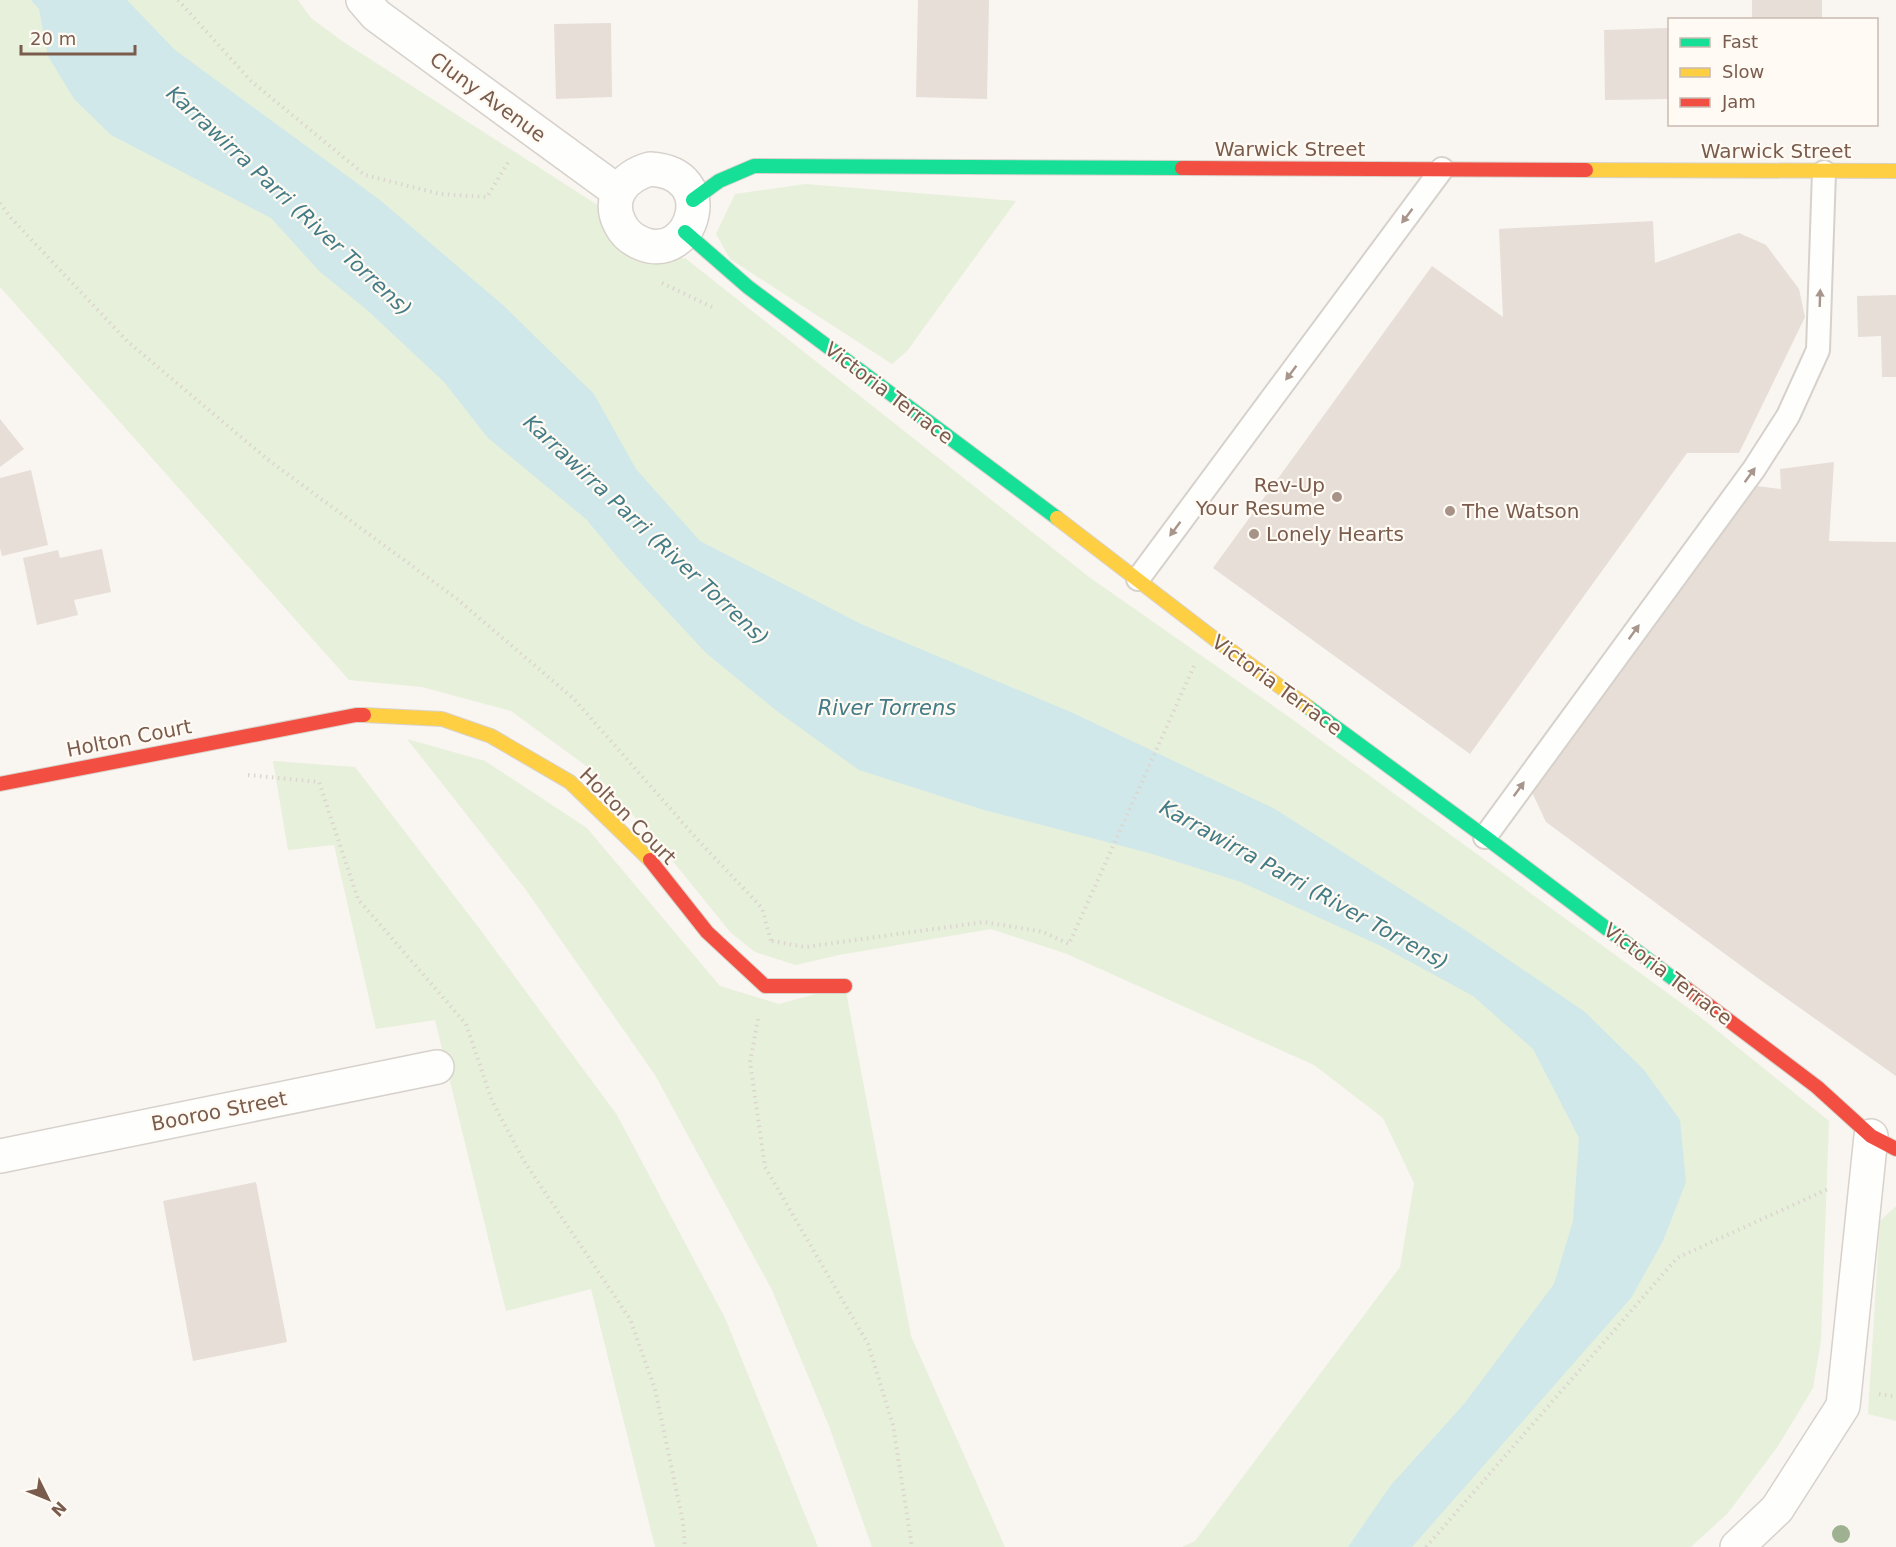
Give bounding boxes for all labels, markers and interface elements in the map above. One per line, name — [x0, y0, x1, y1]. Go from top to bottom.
scale bar — [21, 18, 135, 56]
legend — [1668, 18, 1878, 126]
text: 20 m — [30, 28, 76, 49]
text: Fast — [1722, 31, 1758, 52]
street label: Cluny Avenue — [425, 47, 551, 147]
text: Slow — [1722, 61, 1764, 82]
water label: Karrawirra Parri (River Torrens) — [162, 81, 416, 321]
text: Jam — [1721, 91, 1756, 112]
street label: Warwick Street — [1215, 137, 1365, 161]
street label: Warwick Street — [1701, 139, 1851, 163]
one-way arrow — [1401, 208, 1413, 224]
one-way arrow — [1815, 288, 1824, 307]
street label: Victoria Terrace — [820, 337, 958, 449]
one-way arrow — [1285, 364, 1297, 380]
water label: Karrawirra Parri (River Torrens) — [519, 410, 773, 650]
one-way arrow — [1743, 467, 1755, 482]
place label: Rev-Up Your Resume — [1195, 473, 1325, 520]
marker: Rev-Up Your Resume — [1330, 490, 1344, 504]
place label: The Watson — [1461, 499, 1579, 523]
marker: The Watson — [1443, 504, 1457, 518]
one-way arrow — [1169, 521, 1181, 537]
place label: Lonely Hearts — [1266, 522, 1404, 546]
marker: Lonely Hearts — [1247, 527, 1261, 541]
one-way arrow — [1628, 625, 1640, 640]
street label: Victoria Terrace — [1207, 630, 1347, 740]
water label: River Torrens — [818, 696, 956, 720]
street label: Holton Court — [64, 714, 194, 762]
street label: Holton Court — [575, 763, 681, 869]
one-way arrow — [1513, 782, 1525, 797]
water label: Karrawirra Parri (River Torrens) — [1156, 795, 1452, 975]
street label: Victoria Terrace — [1599, 918, 1737, 1030]
street label: Booroo Street — [149, 1086, 289, 1136]
north arrow — [18, 1469, 78, 1529]
text: N — [47, 1498, 70, 1520]

